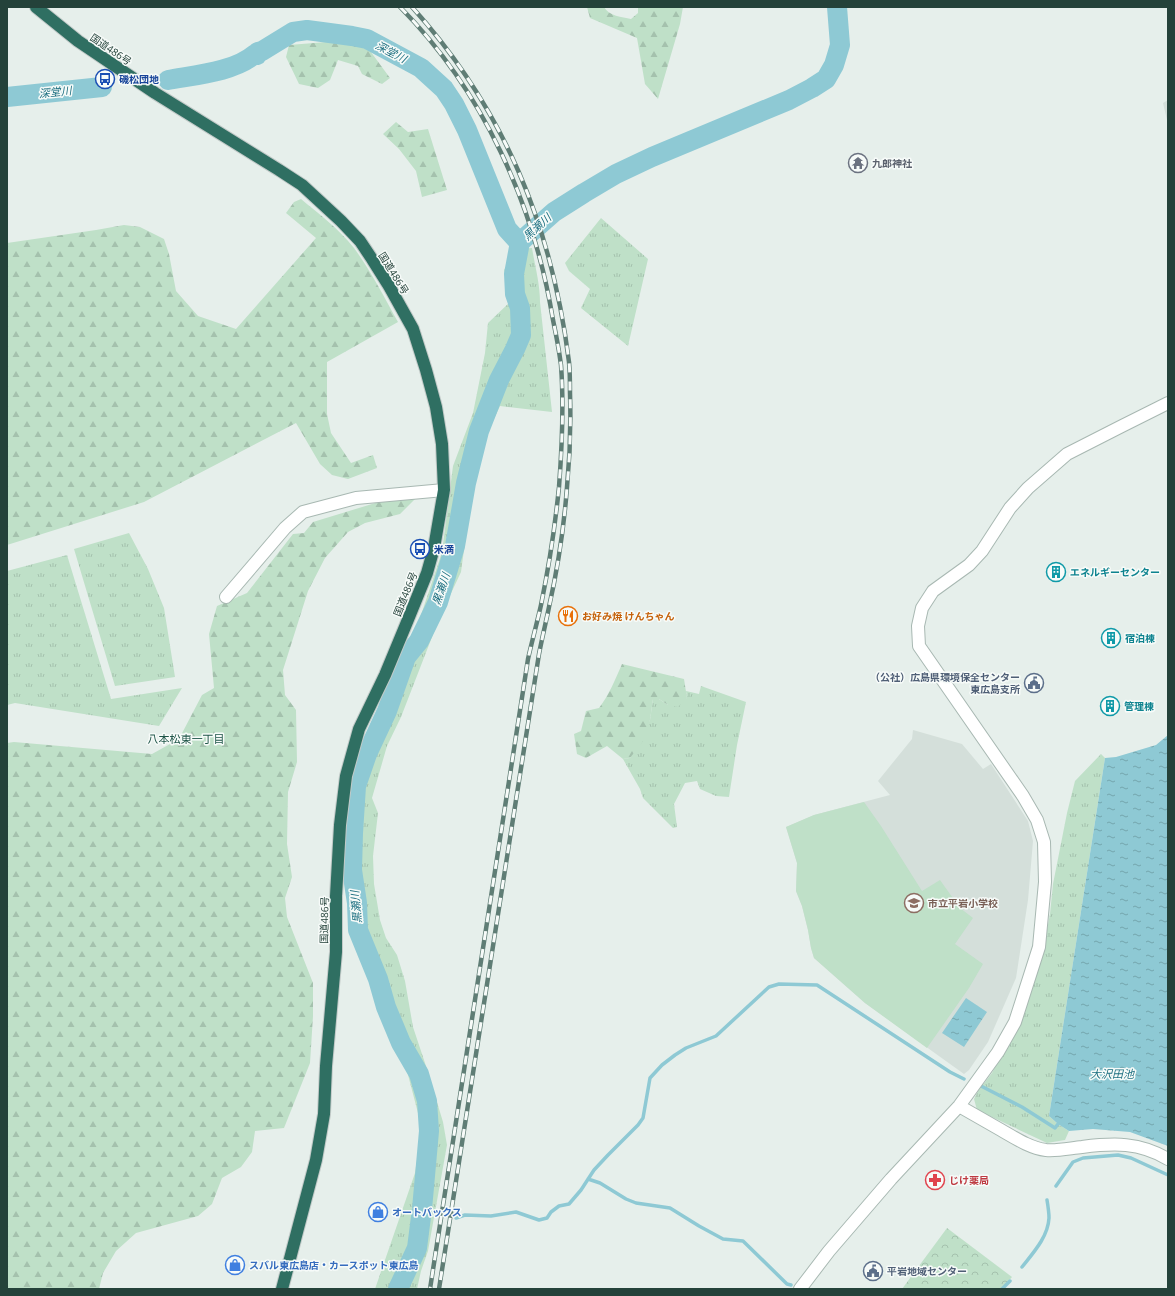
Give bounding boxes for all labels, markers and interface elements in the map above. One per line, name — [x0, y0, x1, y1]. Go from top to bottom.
street label: 国道486号 — [88, 30, 134, 68]
water label: 深堂川 — [373, 37, 410, 66]
bus stop icon: 磯松団地 — [94, 68, 116, 90]
place label: 磯松団地 — [119, 72, 159, 86]
water label: 深堂川 — [38, 82, 73, 101]
temple icon: 九郎神社 — [847, 152, 869, 174]
place label: 九郎神社 — [872, 156, 913, 170]
water label: 黒瀬川 — [519, 209, 555, 243]
street label: 国道486号 — [376, 249, 412, 297]
bus stop icon: 米満 — [409, 538, 431, 560]
place label: 米満 — [434, 542, 454, 556]
building icon: エネルギーセンター — [1045, 561, 1067, 583]
place label: エネルギーセンター — [1070, 565, 1160, 579]
street label: 国道486号 — [390, 570, 420, 618]
water label: 黒瀬川 — [428, 570, 453, 607]
restaurant icon: お好み焼 けんちゃん — [557, 605, 579, 627]
place label: お好み焼 けんちゃん — [582, 609, 675, 623]
building icon: 宿泊棟 — [1100, 627, 1122, 649]
place label: 宿泊棟 — [1125, 631, 1155, 645]
place label: （公社）広島県環境保全センター 東広島支所 — [870, 670, 1020, 696]
public building icon: （公社）広島県環境保全センター 東広島支所 — [1023, 672, 1045, 694]
building icon: 管理棟 — [1099, 695, 1121, 717]
place label: 管理棟 — [1124, 699, 1154, 713]
district label: 八本松東一丁目 — [148, 731, 225, 746]
water label: 黒瀬川 — [347, 889, 364, 924]
school or university icon: 市立平岩小学校 — [903, 892, 925, 914]
street label: 国道486号 — [317, 896, 331, 944]
place label: 市立平岩小学校 — [928, 896, 998, 910]
water label: 大沢田池 — [1090, 1066, 1135, 1081]
pharmacy icon: じけ薬局 — [924, 1169, 946, 1191]
place label: じけ薬局 — [949, 1173, 989, 1187]
shop icon: オートバックス — [367, 1201, 389, 1223]
place label: オートバックス — [392, 1205, 462, 1219]
shop icon: スバル東広島店・カースポット東広島 — [224, 1254, 246, 1276]
place label: スバル東広島店・カースポット東広島 — [249, 1258, 419, 1272]
public building icon: 平岩地域センター — [862, 1260, 884, 1282]
place label: 平岩地域センター — [887, 1264, 967, 1278]

